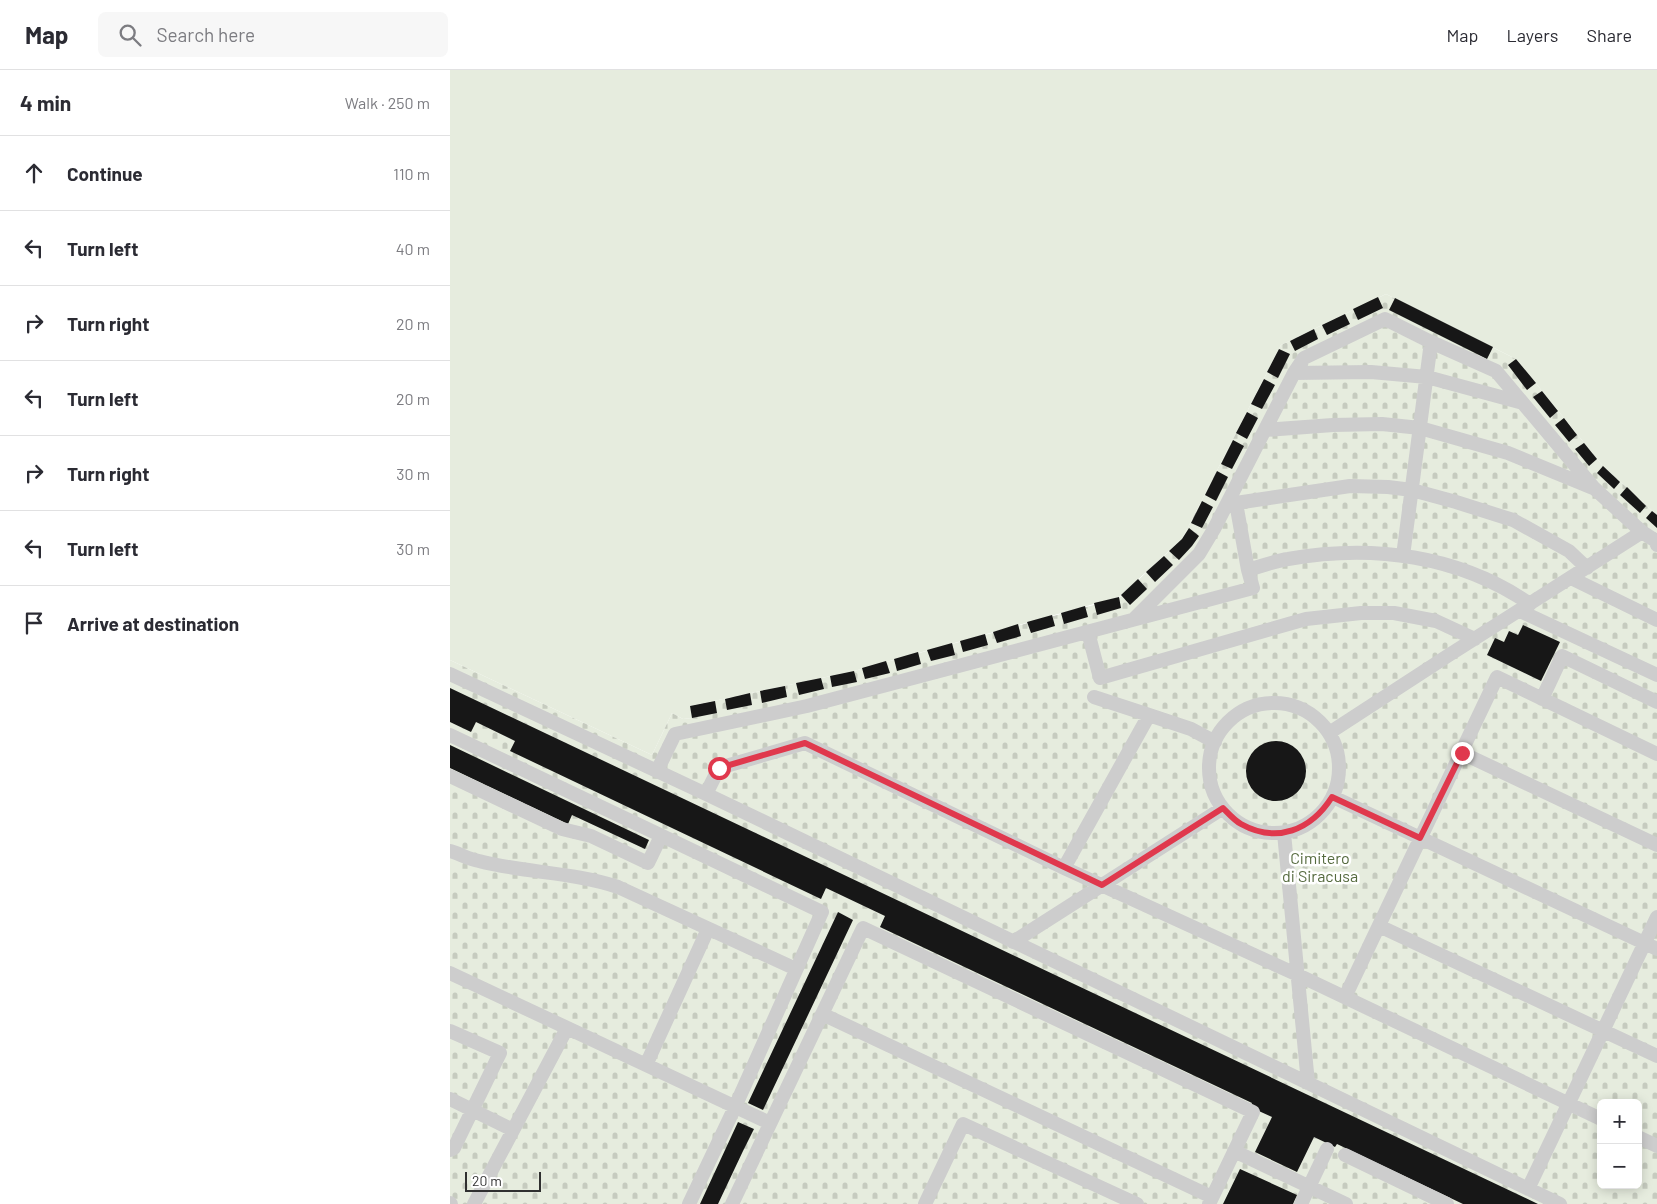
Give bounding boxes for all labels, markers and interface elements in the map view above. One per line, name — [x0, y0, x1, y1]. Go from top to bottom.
search box — [98, 12, 448, 57]
text: Map — [25, 20, 68, 49]
icon: search — [116, 21, 144, 49]
text: Search here — [156, 23, 255, 46]
text: Map — [1446, 24, 1478, 46]
text: Layers — [1506, 24, 1559, 46]
text: Share — [1587, 24, 1632, 46]
text: 4 min — [20, 90, 71, 115]
text: Walk · 250 m — [345, 93, 430, 112]
icon: ahead — [20, 159, 48, 187]
text: Continue — [67, 162, 143, 185]
text: 110 m — [393, 164, 430, 183]
icon: left — [20, 234, 48, 262]
text: Turn left — [67, 237, 138, 260]
text: 40 m — [396, 239, 430, 258]
icon: right — [20, 309, 48, 337]
text: Turn right — [67, 312, 149, 335]
text: 20 m — [396, 314, 430, 333]
icon: left — [20, 384, 48, 412]
text: Turn left — [67, 387, 138, 410]
text: 20 m — [396, 389, 430, 408]
icon: right — [20, 459, 48, 487]
text: Turn right — [67, 462, 149, 485]
text: 30 m — [396, 464, 430, 483]
icon: left — [20, 534, 48, 562]
text: Turn left — [67, 537, 138, 560]
text: 30 m — [396, 539, 430, 558]
icon: arrive — [20, 609, 48, 637]
text: Arrive at destination — [67, 612, 239, 635]
route end — [1451, 742, 1474, 765]
route start — [708, 757, 731, 780]
park label: Cimitero di Siracusa — [1282, 848, 1358, 885]
map controls — [1597, 1099, 1642, 1189]
button: + — [1597, 1099, 1642, 1144]
button: − — [1597, 1144, 1642, 1189]
scale bar — [465, 1169, 541, 1192]
text: 20 m — [472, 1172, 502, 1189]

